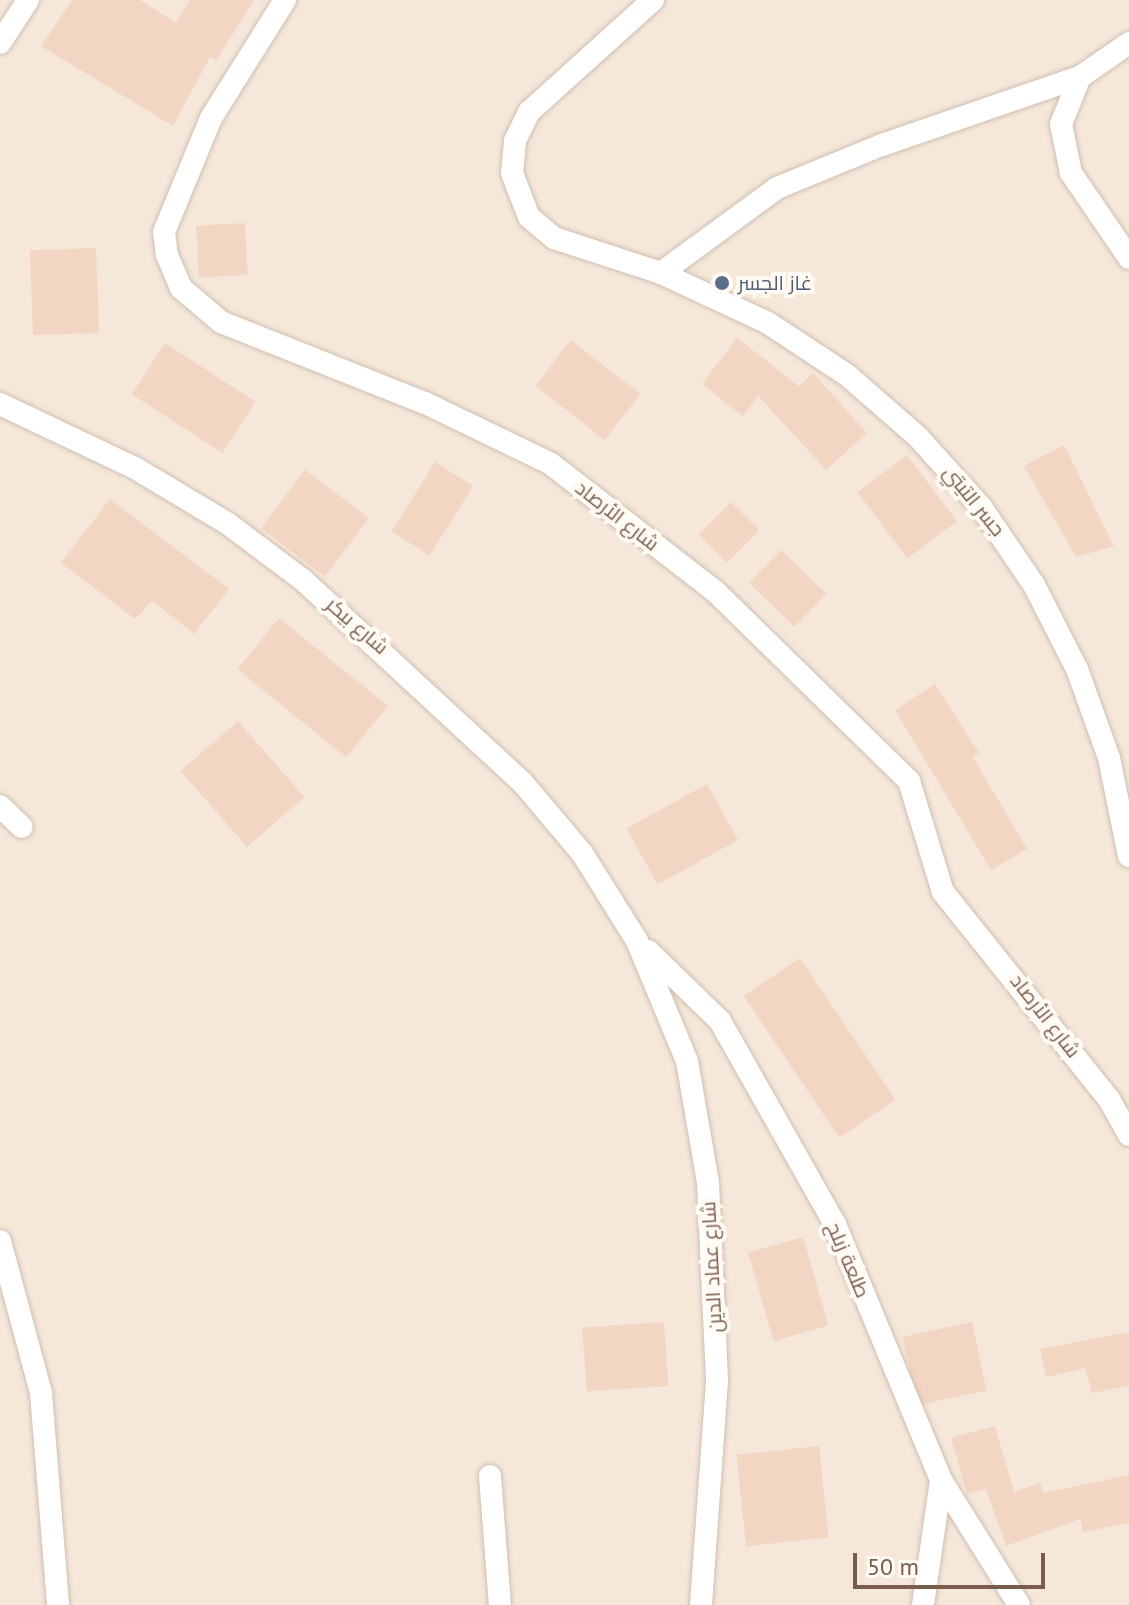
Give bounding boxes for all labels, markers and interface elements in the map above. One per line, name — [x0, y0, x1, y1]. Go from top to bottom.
place label: غاز الجسر — [738, 271, 812, 295]
marker: غاز الجسر — [713, 274, 731, 292]
street label: جسر التيتي — [938, 461, 1010, 541]
street label: شارع الأرصاد — [570, 476, 664, 556]
street label: شارع بيكر — [321, 593, 393, 659]
street label: شارع الأرصاد — [1005, 969, 1085, 1063]
street label: شارع عماد الدين — [697, 1201, 727, 1333]
street label: طلعة زبلح — [821, 1219, 875, 1301]
scale bar — [857, 1537, 1049, 1587]
text: 50 m — [867, 1551, 919, 1582]

